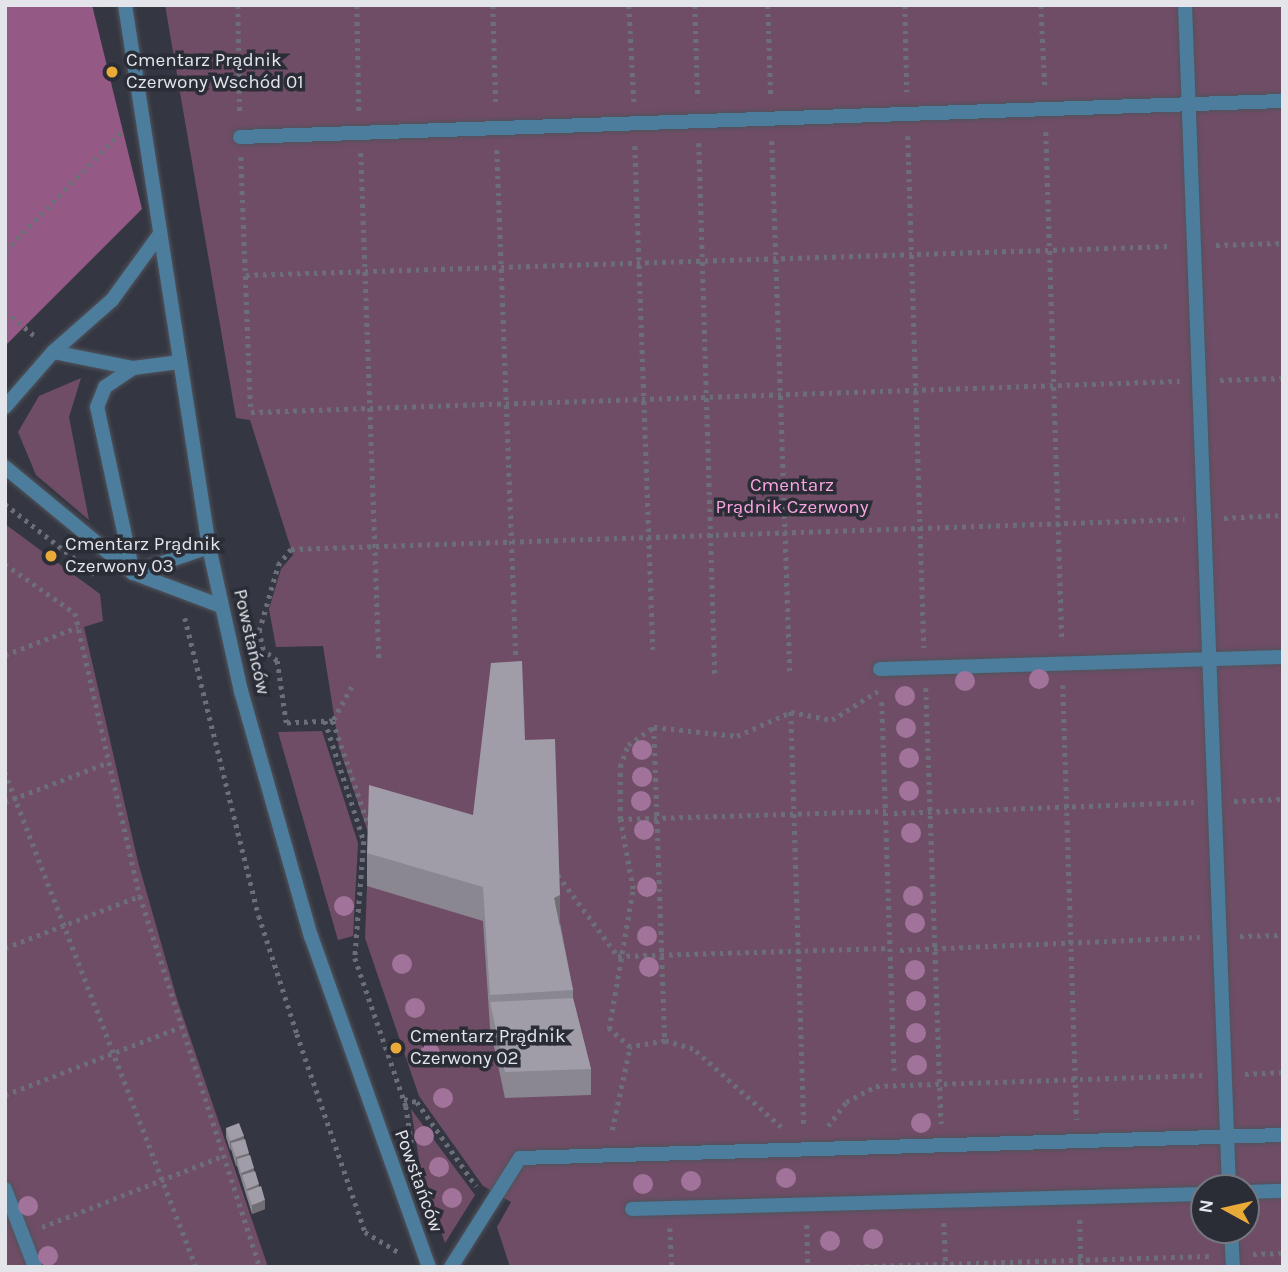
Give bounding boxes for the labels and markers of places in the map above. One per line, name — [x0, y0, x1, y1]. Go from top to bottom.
place label: Cmentarz Prądnik Czerwony Wschód 01 — [126, 50, 303, 94]
marker: Cmentarz Prądnik Czerwony Wschód 01 — [104, 64, 120, 80]
place label: Cmentarz Prądnik Czerwony 03 — [65, 534, 221, 578]
marker: Cmentarz Prądnik Czerwony 03 — [43, 548, 59, 564]
place label: Cmentarz Prądnik Czerwony 02 — [410, 1026, 566, 1070]
marker: Cmentarz Prądnik Czerwony 02 — [388, 1040, 404, 1056]

